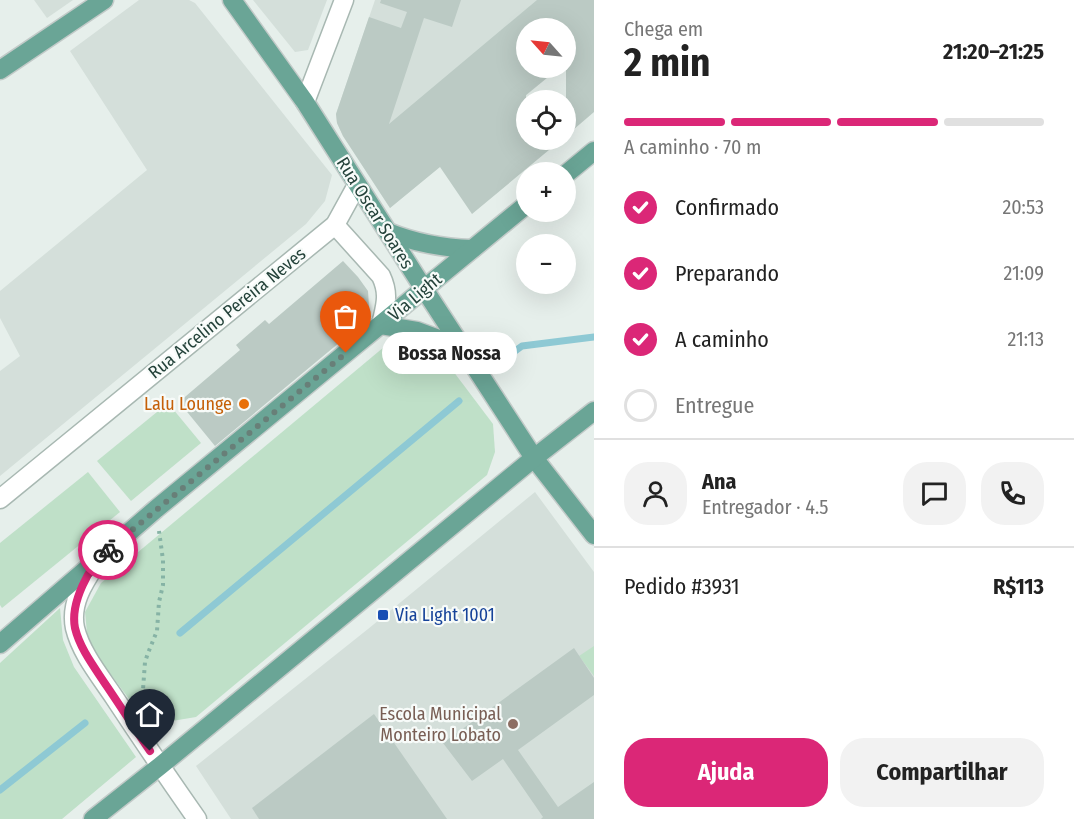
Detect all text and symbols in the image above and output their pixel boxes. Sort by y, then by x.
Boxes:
text: Chega em [624,17,703,41]
north arrow [516,18,576,78]
map controls [516,18,576,294]
text: 21:20–21:25 [943,38,1044,65]
text: 2 min [624,40,710,86]
button: locate [516,90,576,150]
text: A caminho · 70 m [624,135,761,159]
street label: Rua Oscar Soares [332,153,418,273]
button: + [516,162,576,222]
icon: check [624,191,657,224]
text: Confirmado [675,194,779,221]
text: 20:53 [1002,195,1044,219]
button: − [516,234,576,294]
street label: Rua Arcelino Pereira Neves [144,243,310,383]
icon: check [624,257,657,290]
text: Preparando [675,260,779,287]
text: 21:09 [1004,261,1044,285]
street label: Via Light [384,268,446,326]
pin [320,291,371,353]
icon: bag [329,300,362,333]
icon: check [624,323,657,356]
text: A caminho [675,326,769,353]
text: 21:13 [1008,327,1044,351]
callout: Bossa Nossa [382,332,517,374]
text: Bossa Nossa [398,341,501,365]
text: Entregue [675,392,754,419]
place label: Lalu Lounge [144,393,232,415]
marker: Lalu Lounge [237,397,251,411]
button: person [624,462,687,525]
button: chat [903,462,966,525]
button: phone [981,462,1044,525]
text: Ana [702,468,736,495]
text: Entregador · 4.5 [702,495,829,519]
courier [78,520,138,580]
icon: bike [92,534,125,567]
text: Pedido #3931 [624,573,740,600]
text: R$113 [993,573,1044,600]
place label: Via Light 1001 [395,604,495,626]
marker: Via Light 1001 [376,608,390,622]
pin [124,689,175,751]
icon: home [133,698,166,731]
place label: Escola Municipal Monteiro Lobato [379,703,501,746]
marker: Escola Municipal Monteiro Lobato [506,717,520,731]
button: Ajuda [624,738,828,807]
button: Compartilhar [840,738,1044,807]

